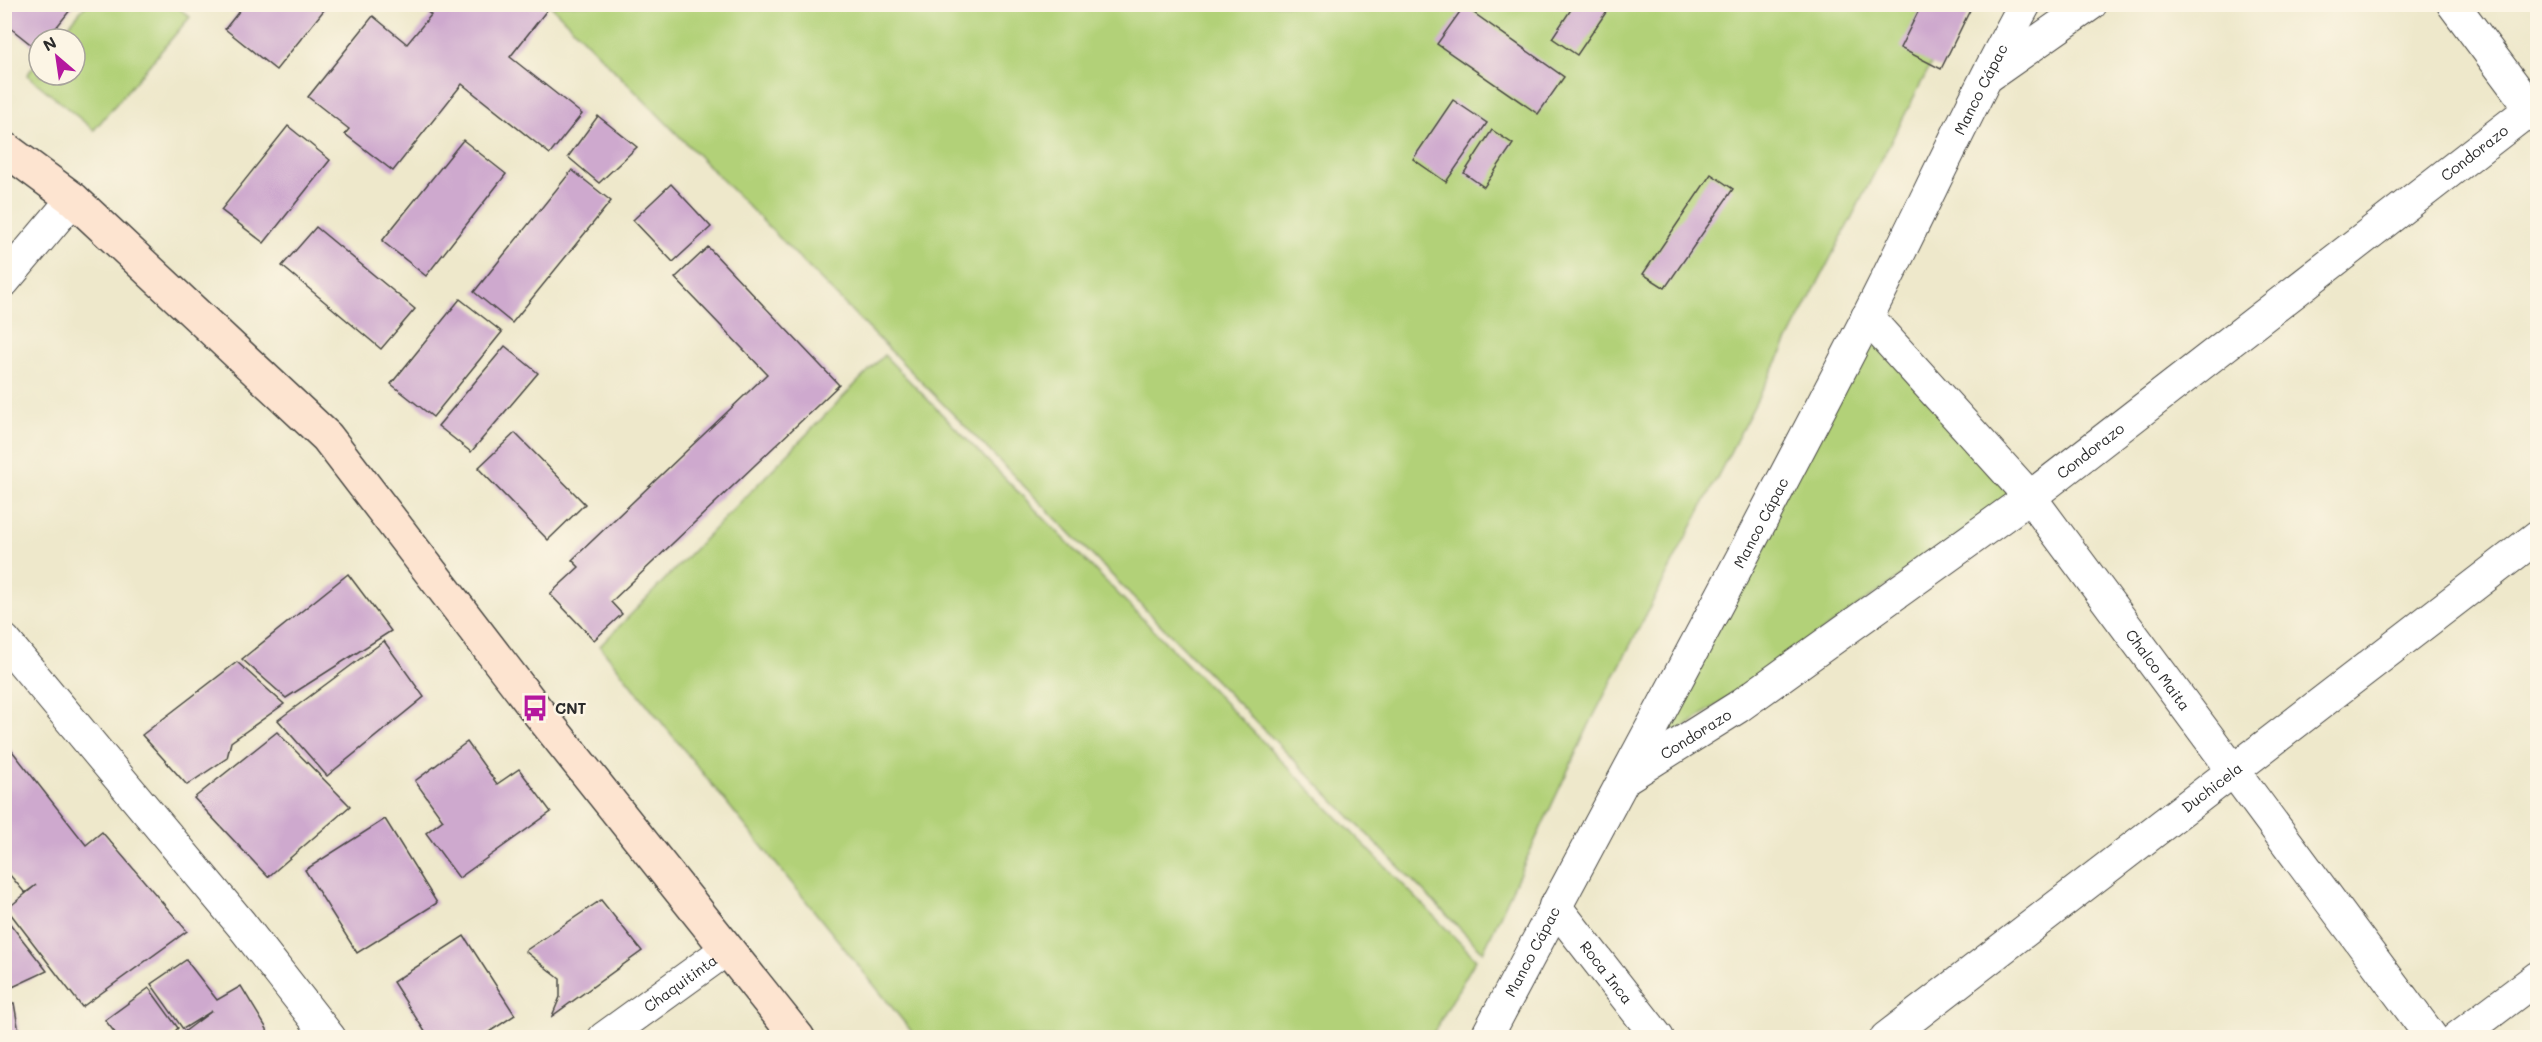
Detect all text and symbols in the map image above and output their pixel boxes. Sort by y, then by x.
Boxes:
north arrow [27,27,87,87]
text: N [39,31,60,56]
street label: Manco Cápac [1949,40,2012,138]
street label: Condorazo [2436,120,2512,185]
street label: Condorazo [2052,418,2128,483]
street label: Manco Cápac [1728,474,1793,571]
street label: Chalco Maita [2121,625,2195,714]
bus stop icon: CNT [520,693,550,723]
place label: CNT [555,698,587,718]
street label: Condorazo [1656,704,1735,764]
street label: Duchicela [2177,757,2246,817]
street label: Manco Cápac [1500,903,1564,1000]
street label: Roca Inca [1576,937,1638,1008]
street label: Chaquitinta [639,949,721,1016]

